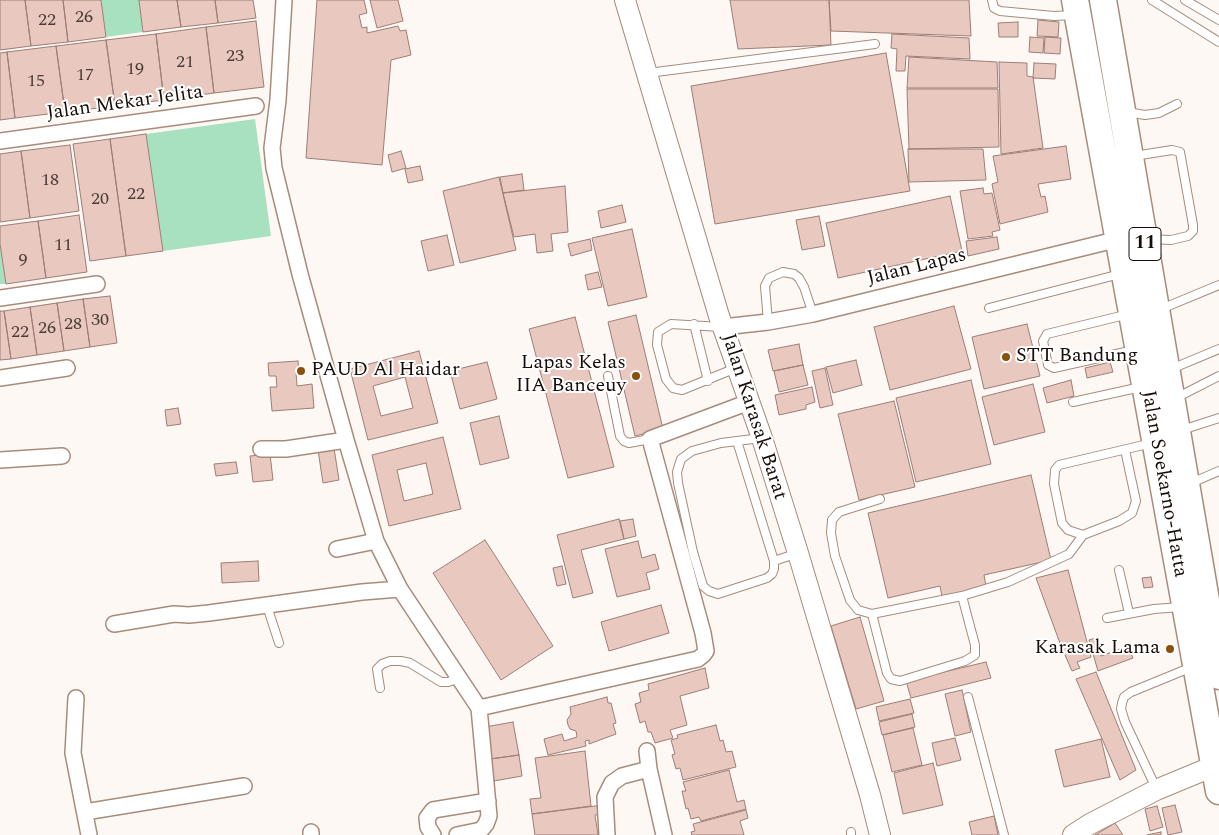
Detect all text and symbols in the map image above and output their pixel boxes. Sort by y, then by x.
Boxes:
house number: 26 [75,7,93,29]
house number: 22 [38,10,56,32]
house number: 23 [226,46,244,68]
house number: 21 [176,52,194,74]
house number: 19 [126,59,144,81]
house number: 17 [76,65,94,87]
house number: 15 [27,71,45,93]
street label: Jalan Mekar Jelita [45,81,205,127]
house number: 18 [41,170,59,192]
house number: 22 [127,184,145,206]
house number: 20 [91,189,109,211]
road number: 11 [1129,228,1161,260]
house number: 11 [54,235,72,257]
street label: Jalan Lapas [865,244,969,292]
house number: 9 [19,250,27,272]
house number: 30 [91,310,109,332]
house number: 28 [64,314,82,336]
house number: 26 [38,318,56,340]
house number: 22 [11,322,29,344]
street label: Jalan Karasak Barat [715,331,791,503]
place label: STT Bandung [1016,345,1138,369]
marker: STT Bandung [1000,351,1012,363]
place label: Lapas Kelas IIA Banceuy [516,352,626,399]
place label: PAUD Al Haidar [311,359,460,383]
marker: PAUD Al Haidar [295,365,307,377]
marker: Lapas Kelas IIA Banceuy [630,370,642,382]
street label: Jalan Soekarno-Hatta [1135,389,1191,579]
place label: Karasak Lama [1035,637,1160,661]
marker: Karasak Lama [1164,643,1176,655]

